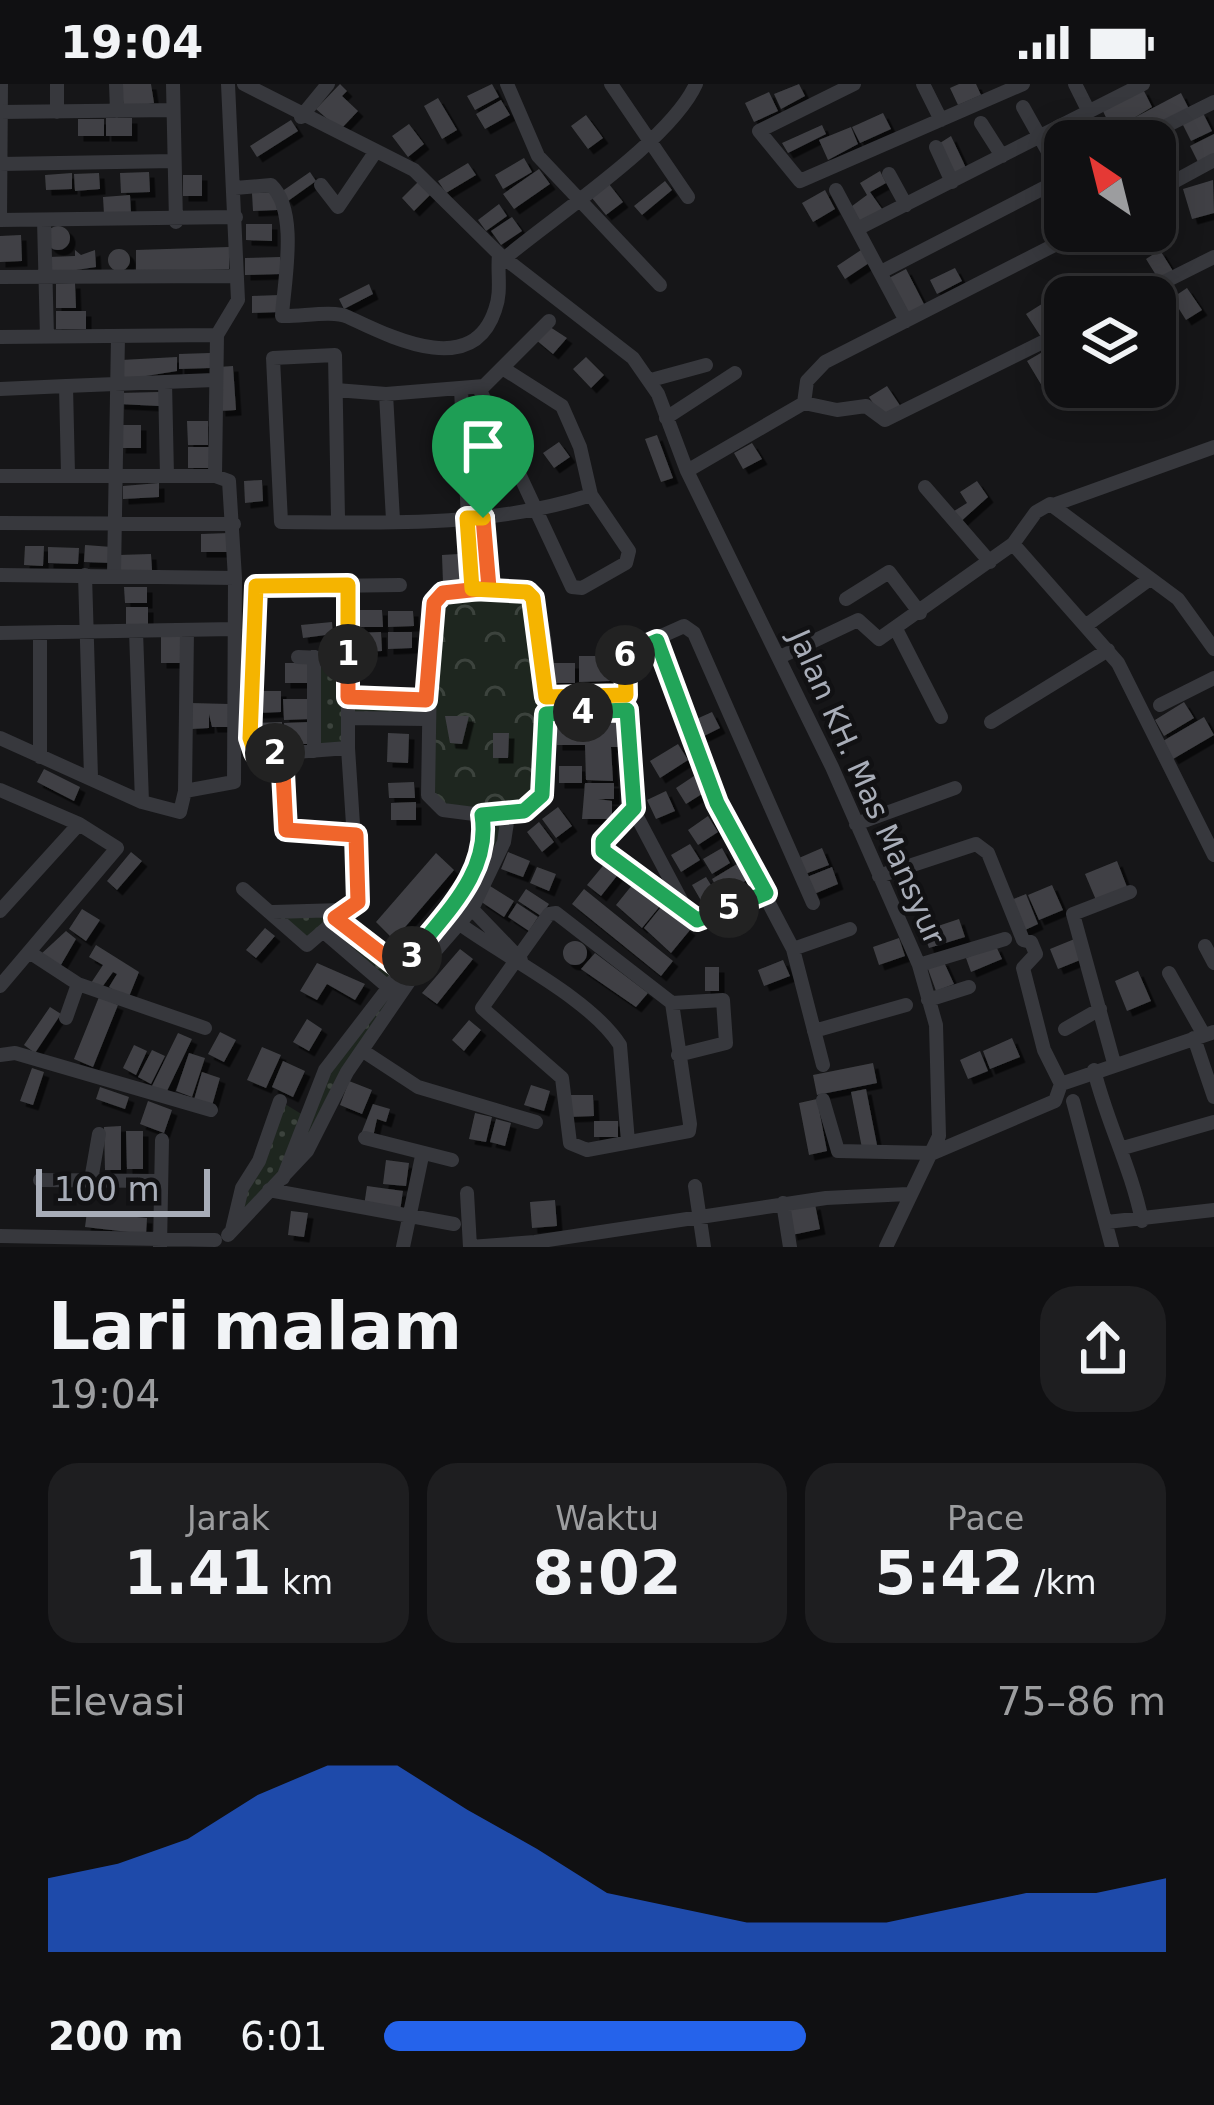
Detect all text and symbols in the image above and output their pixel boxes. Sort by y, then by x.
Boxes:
text: 19:04 [60,16,203,69]
north arrow [1044,120,1176,252]
map controls [1044,120,1176,408]
button: layers [1044,276,1176,408]
pin [432,395,534,518]
icon: arrive [450,413,516,479]
street label: Jalan KH. Mas Mansyur [781,622,953,950]
pin: 1 [318,624,378,684]
pin: 6 [595,625,655,685]
text: 1 [337,634,359,673]
text: 6 [614,635,636,674]
pin: 4 [553,682,613,742]
text: 4 [572,692,594,731]
pin: 2 [245,723,305,783]
text: 2 [264,733,286,772]
pin: 5 [699,878,759,938]
text: 5 [718,888,740,927]
pin: 3 [382,926,442,986]
text: 3 [401,936,423,975]
scale bar [36,1163,210,1216]
text: 100 m [54,1170,160,1209]
button: share [1040,1286,1166,1412]
text: Lari malam [48,1288,462,1365]
text: 19:04 [48,1372,160,1417]
text: Jarak [187,1499,270,1538]
text: Waktu [555,1499,659,1538]
text: Pace [947,1499,1024,1538]
text: 1.41 [123,1538,271,1608]
text: 8:02 [532,1538,682,1608]
text: 5:42 [875,1538,1024,1608]
text: km [271,1563,333,1602]
text: /km [1024,1563,1097,1602]
text: Elevasi [48,1679,186,1724]
text: 75–86 m [997,1679,1166,1724]
text: 200 m [48,2014,184,2059]
text: 6:01 [240,2014,328,2059]

